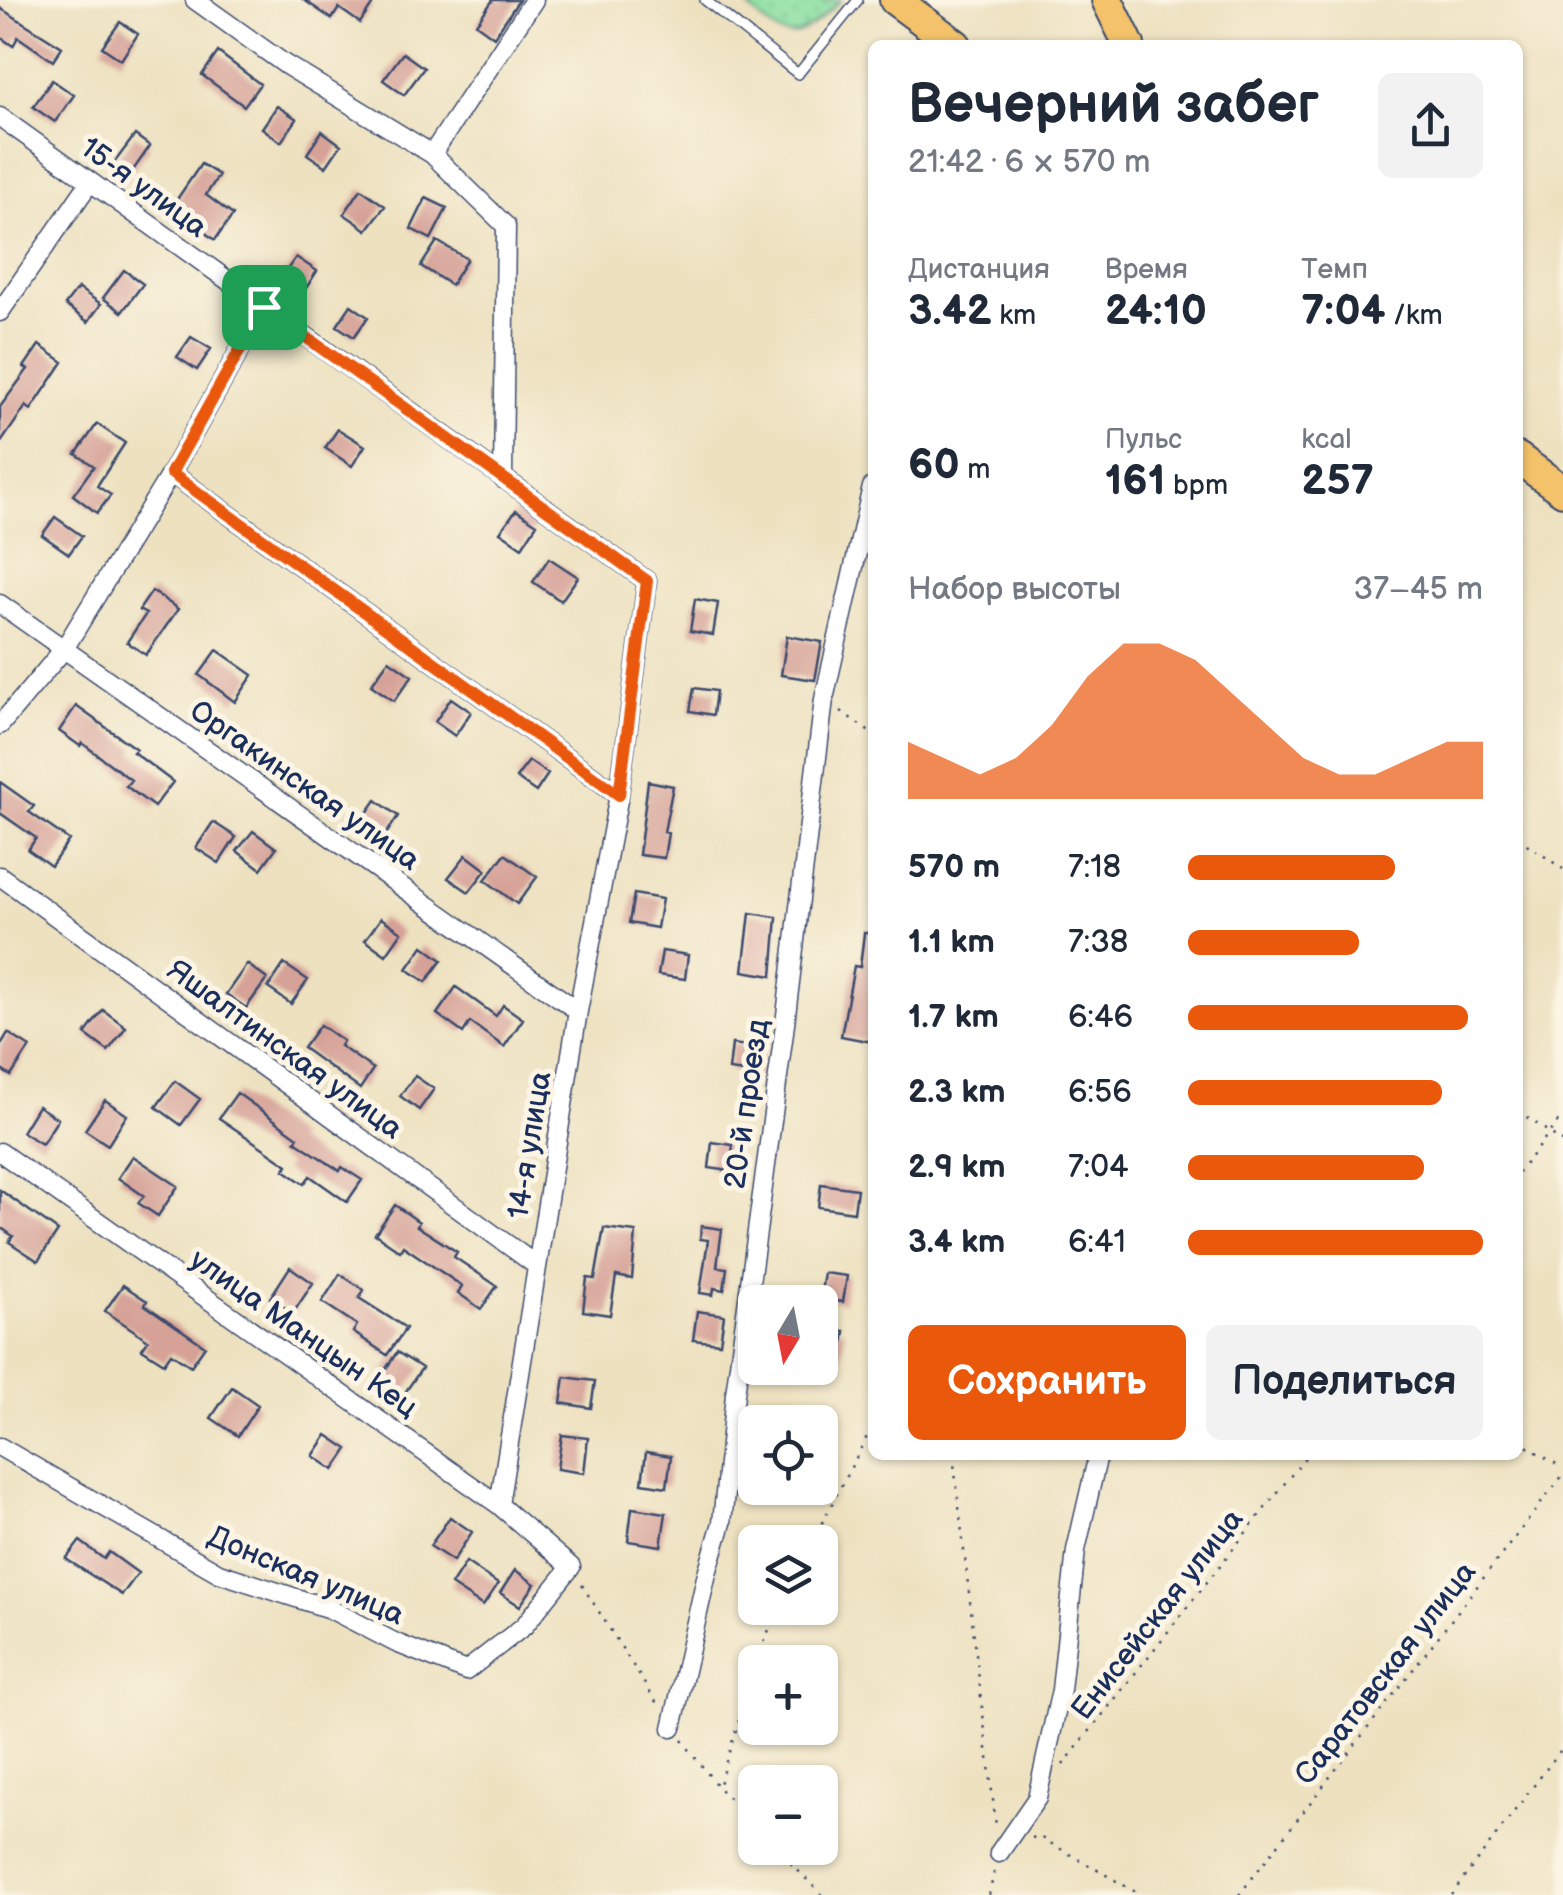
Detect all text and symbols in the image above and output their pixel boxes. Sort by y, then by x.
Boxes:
text: Вечерний забег [908,72,1319,139]
button: share [1378,73,1483,178]
street label: 15-я улица [73,130,214,246]
text: 21:42 · 6 × 570 m [908,143,1151,182]
text: Дистанция [908,253,1050,286]
text: Время [1105,253,1188,286]
text: Темп [1301,253,1368,286]
pin [222,265,307,350]
icon: arrive [237,280,292,335]
text: 3.42 [908,286,992,337]
text: 24:10 [1105,286,1207,337]
text: 7:04 [1301,286,1386,337]
text: km [992,299,1036,332]
text: /km [1386,299,1443,332]
text: Пульс [1105,423,1182,456]
text: kcal [1301,423,1352,456]
text: 60 [908,440,960,491]
text: m [960,453,990,486]
text: 161 [1105,456,1165,507]
text: 257 [1301,456,1374,507]
text: bpm [1165,469,1228,502]
text: Набор высоты [908,570,1121,609]
text: 37–45 m [1354,570,1483,609]
street label: Оргакинская улица [182,693,427,879]
text: 570 m [908,848,1000,887]
text: 7:18 [1068,848,1121,887]
text: 1.1 km [908,923,995,962]
text: 7:38 [1068,923,1129,962]
street label: Яшалтинская улица [160,952,409,1147]
text: 1.7 km [908,998,999,1037]
text: 6:46 [1068,998,1133,1037]
street label: 20-й проезд [717,1017,777,1191]
street label: 14-я улица [501,1069,559,1221]
text: 2.3 km [908,1073,1006,1112]
text: 6:56 [1068,1073,1132,1112]
text: 2.9 km [908,1148,1006,1187]
text: 7:04 [1068,1148,1129,1187]
text: 3.4 km [908,1223,1005,1262]
text: 6:41 [1068,1223,1126,1262]
street label: улица Манцын Кец [183,1242,424,1426]
north arrow [738,1285,838,1385]
map controls [738,1285,838,1865]
button: Сохранить [908,1325,1186,1440]
button: Поделиться [1206,1325,1483,1440]
button: locate [738,1405,838,1505]
street label: Енисейская улица [1064,1502,1251,1727]
street label: Донская улица [202,1518,409,1634]
button: layers [738,1525,838,1625]
street label: Саратовская улица [1288,1555,1484,1792]
button: + [738,1645,838,1745]
button: − [738,1765,838,1865]

